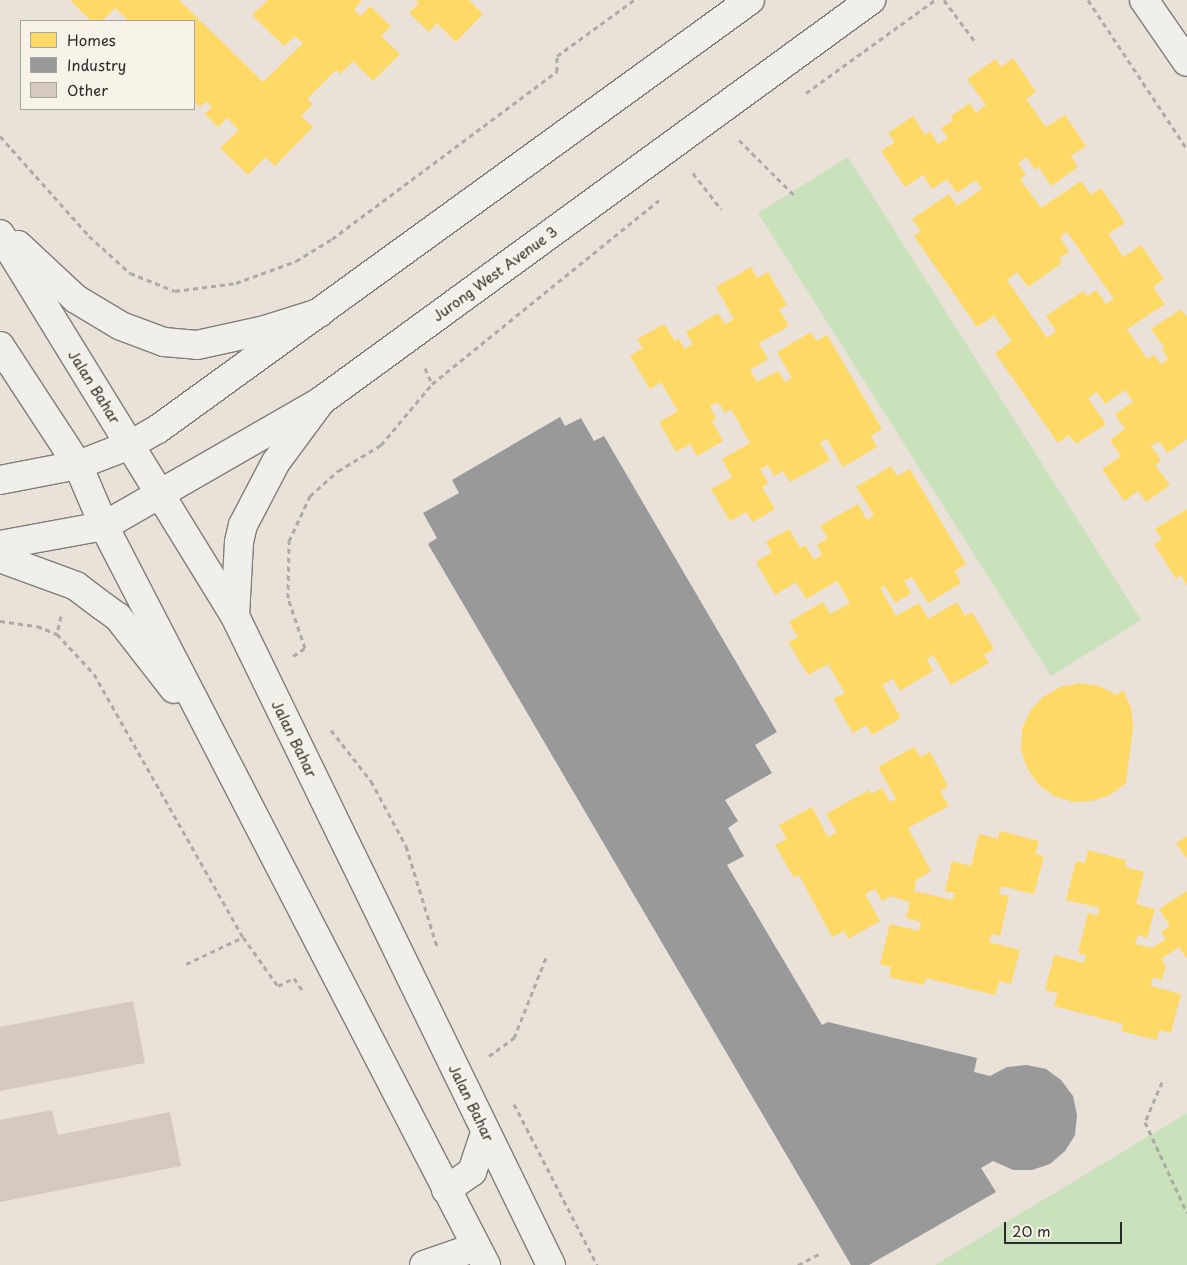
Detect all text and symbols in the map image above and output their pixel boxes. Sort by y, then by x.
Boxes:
legend [20,20,195,110]
text: Homes [67,28,116,51]
text: Industry [67,53,126,76]
text: Other [67,78,108,101]
street label: Jurong West Avenue 3 [430,223,560,325]
street label: Jalan Bahar [65,347,123,427]
street label: Jalan Bahar [268,698,320,780]
street label: Jalan Bahar [445,1062,497,1144]
scale bar [1007,1212,1124,1244]
text: 20 m [1012,1219,1051,1242]

